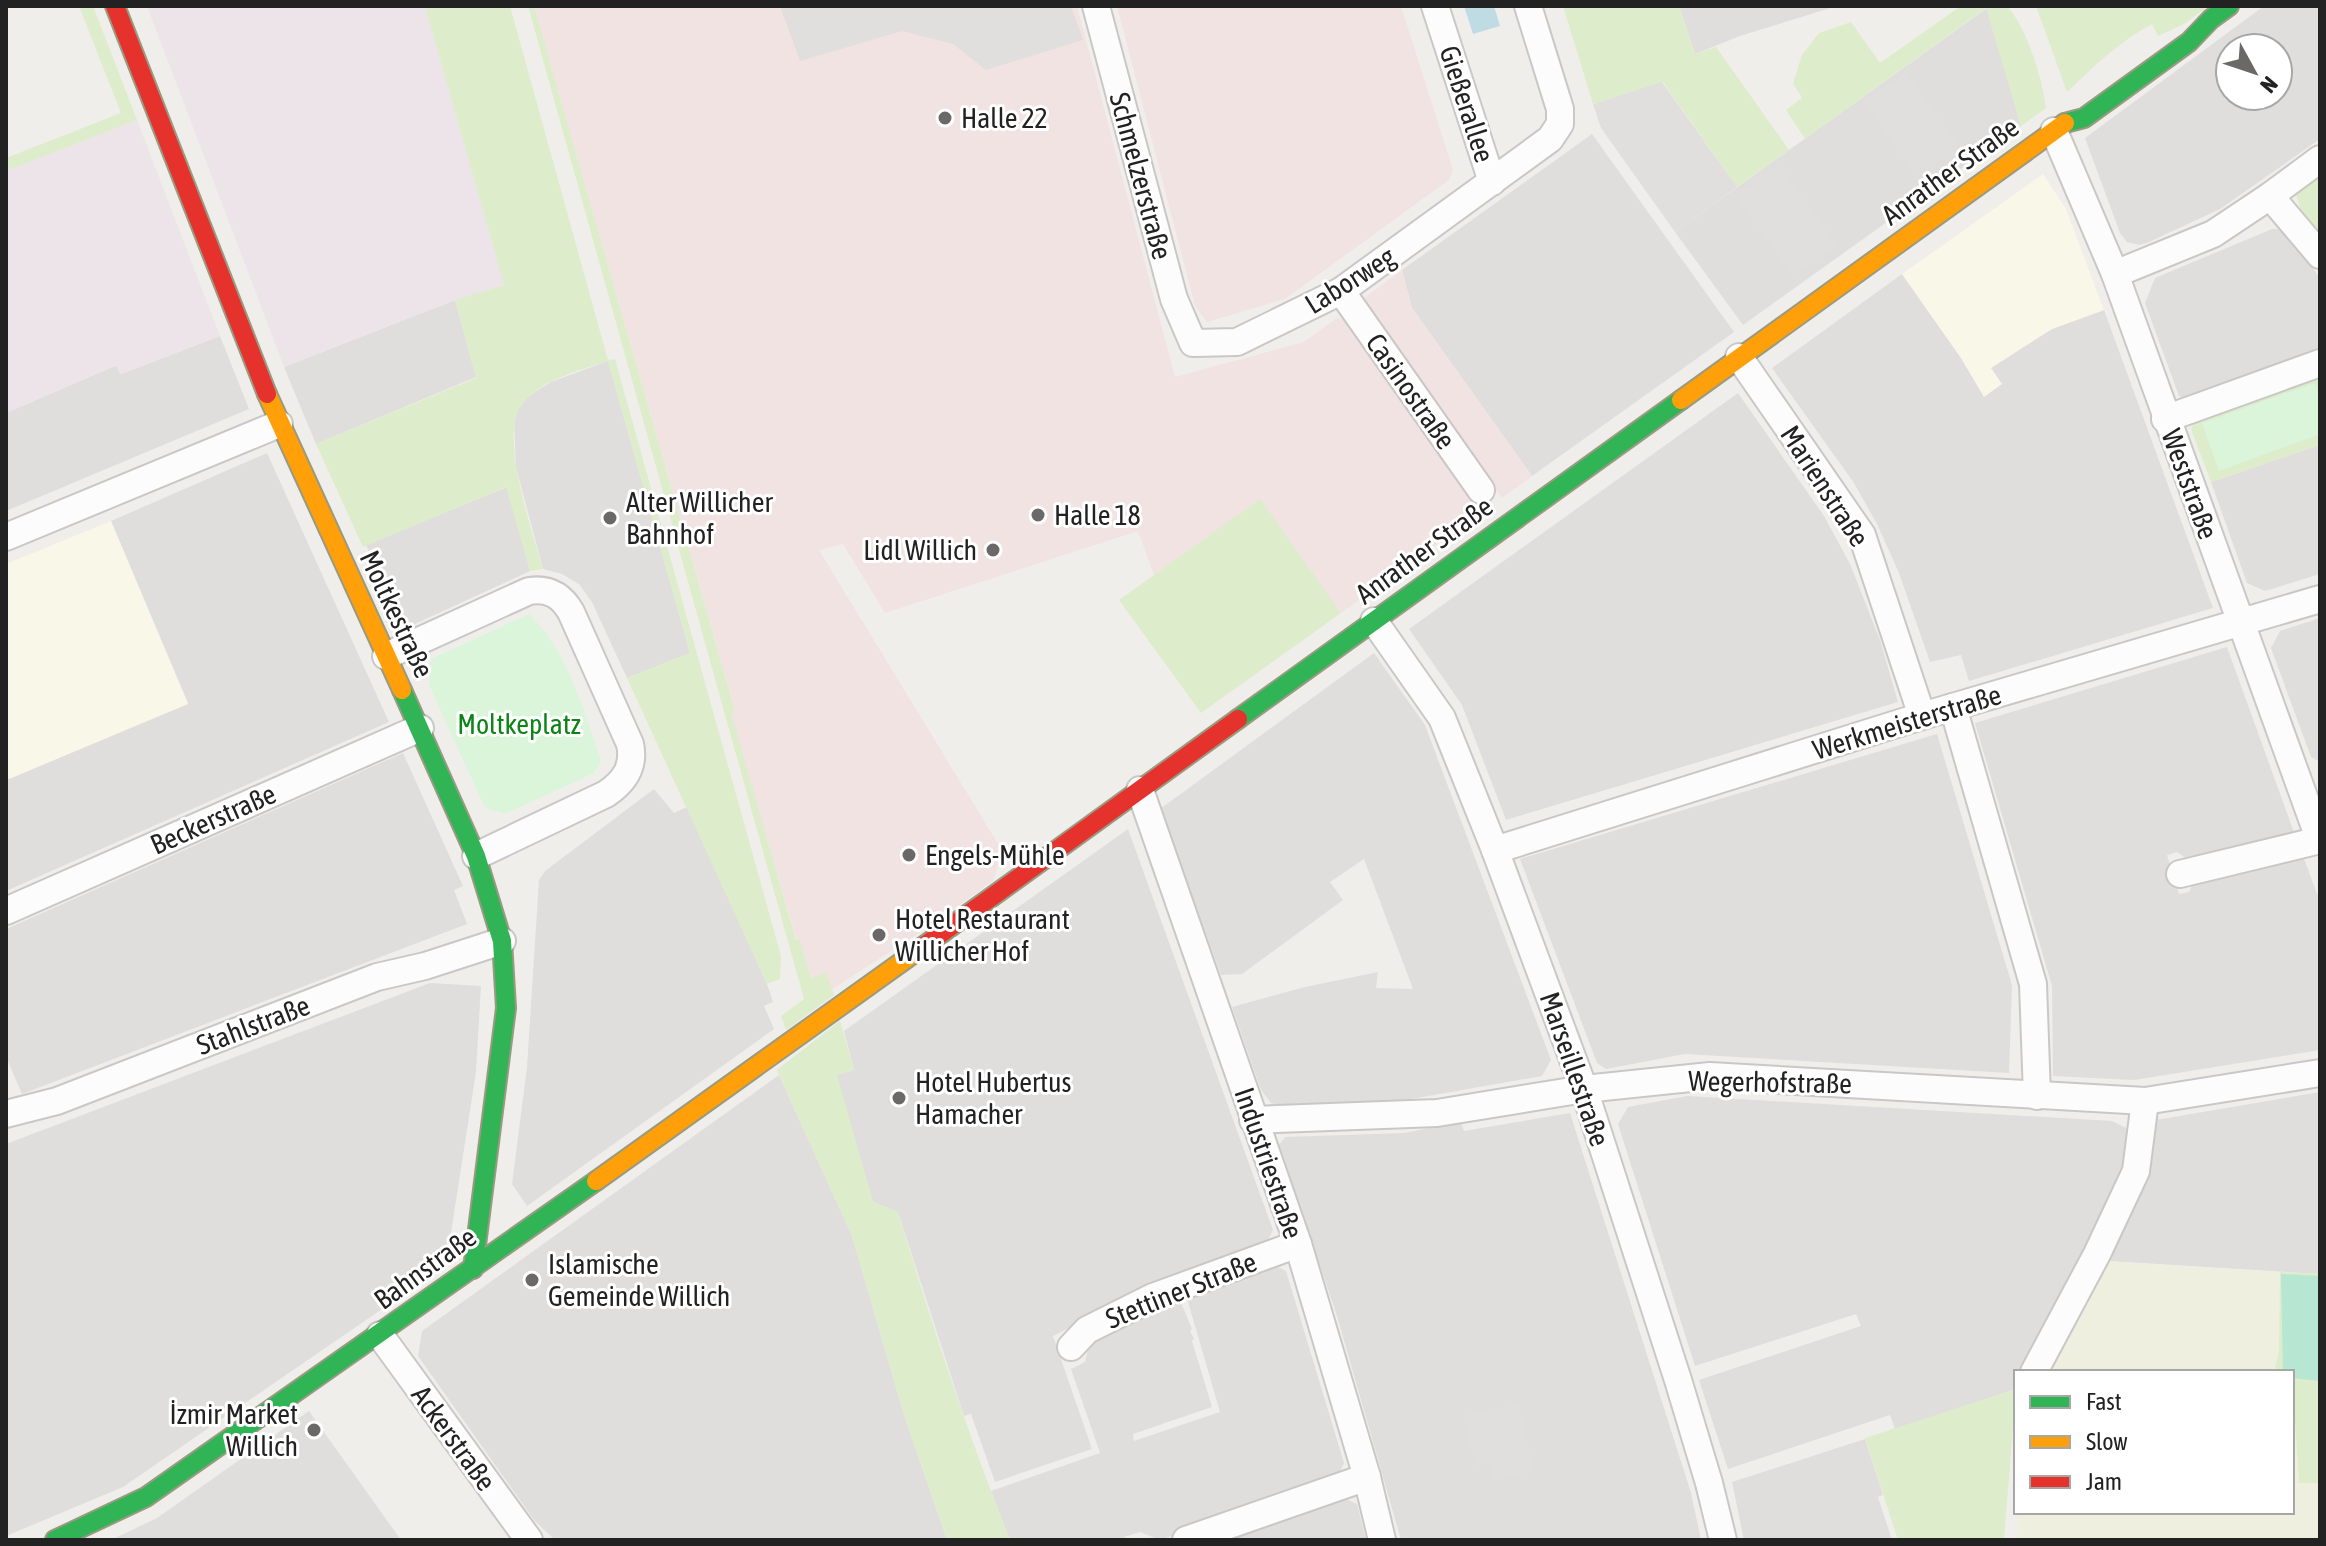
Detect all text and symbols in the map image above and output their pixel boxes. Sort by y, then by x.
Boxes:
north arrow [2214,32,2294,112]
street label: Gießerallee [1433,42,1501,166]
text: N [2255,72,2283,98]
street label: Schmelzerstraße [1103,89,1179,263]
place label: Halle 22 [961,102,1048,134]
marker: Halle 22 [936,109,954,127]
street label: Anrather Straße [1876,111,2024,231]
street label: Laborweg [1299,240,1401,320]
street label: Casinostraße [1360,327,1462,455]
street label: Marienstraße [1774,420,1876,552]
street label: Weststraße [2155,425,2225,543]
place label: Alter Willicher Bahnhof [626,486,773,550]
street label: Anrather Straße [1350,490,1498,610]
place label: Halle 18 [1054,499,1141,531]
marker: Halle 18 [1029,506,1047,524]
marker: Alter Willicher Bahnhof [601,509,619,527]
place label: Lidl Willich [863,534,977,566]
marker: Lidl Willich [984,541,1002,559]
street label: Moltkestraße [354,545,440,683]
street label: Werkmeisterstraße [1809,678,2005,766]
park label: Moltkeplatz [457,708,581,740]
street label: Beckerstraße [146,777,280,861]
place label: Engels-Mühle [925,839,1065,871]
marker: Engels-Mühle [900,846,918,864]
place label: Hotel Restaurant Willicher Hof [895,903,1070,967]
marker: Hotel Restaurant Willicher Hof [870,926,888,944]
street label: Marseillestraße [1534,988,1616,1150]
street label: Stahlstraße [192,989,314,1061]
street label: Wegerhofstraße [1688,1065,1852,1099]
place label: Hotel Hubertus Hamacher [915,1066,1071,1130]
street label: Industriestraße [1228,1083,1310,1243]
marker: Hotel Hubertus Hamacher [890,1089,908,1107]
street label: Bahnstraße [368,1220,482,1316]
street label: Stettiner Straße [1101,1245,1261,1335]
place label: Islamische Gemeinde Willich [548,1248,730,1312]
marker: Islamische Gemeinde Willich [523,1271,541,1289]
legend [2014,1370,2294,1514]
street label: Ackerstraße [405,1380,503,1496]
text: Fast [2086,1388,2122,1415]
place label: İzmir Market Willich [170,1398,298,1462]
marker: İzmir Market Willich [305,1421,323,1439]
text: Slow [2086,1428,2128,1455]
text: Jam [2086,1468,2122,1495]

